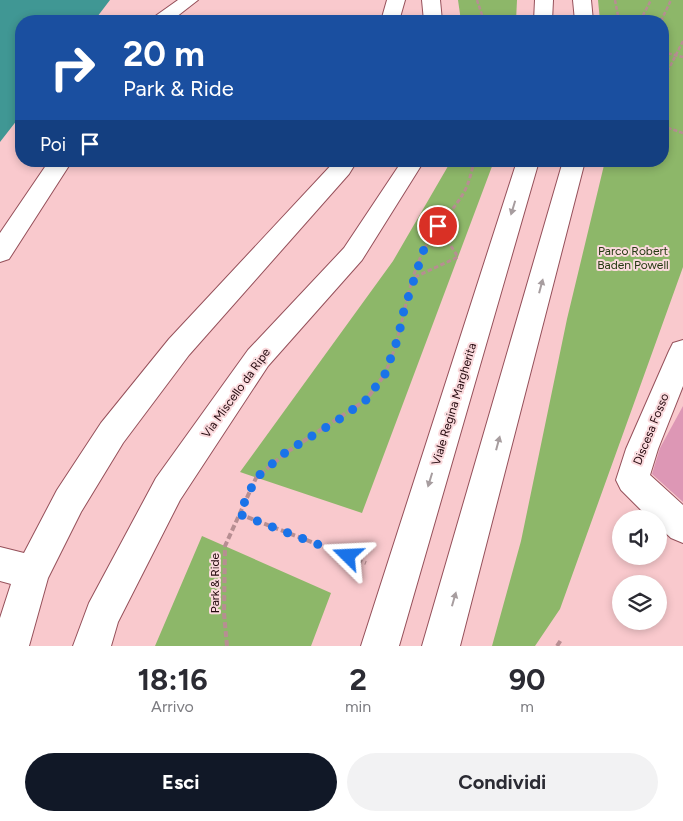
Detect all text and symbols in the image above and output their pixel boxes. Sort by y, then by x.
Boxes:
text: 20 m [123,33,205,75]
icon: right [40,35,105,100]
text: Park & Ride [123,75,234,102]
icon: arrive [76,130,104,158]
text: Poi [40,133,66,156]
one-way arrow [509,201,517,216]
pin [417,205,459,247]
icon: arrive [424,212,452,240]
park label: Parco Robert Baden Powell [597,244,669,272]
one-way arrow [537,278,545,293]
street label: Viale Regina Margherita [429,341,479,467]
street label: Via Miscello da Ripe [199,345,273,440]
street label: Discesa Fosso [630,391,672,467]
one-way arrow [494,435,502,450]
one-way arrow [426,473,433,488]
map controls [612,510,667,630]
button: sound [612,510,667,565]
position arrow [321,529,373,581]
street label: Park & Ride [208,552,222,613]
button: layers [612,575,667,630]
one-way arrow [451,592,459,607]
text: 18:16 [137,661,208,698]
text: 2 [349,661,367,698]
text: 90 [509,661,546,698]
text: Arrivo [151,697,194,716]
text: min [345,697,371,716]
text: m [520,697,534,716]
button: Esci [25,753,337,811]
button: Condividi [347,753,658,811]

